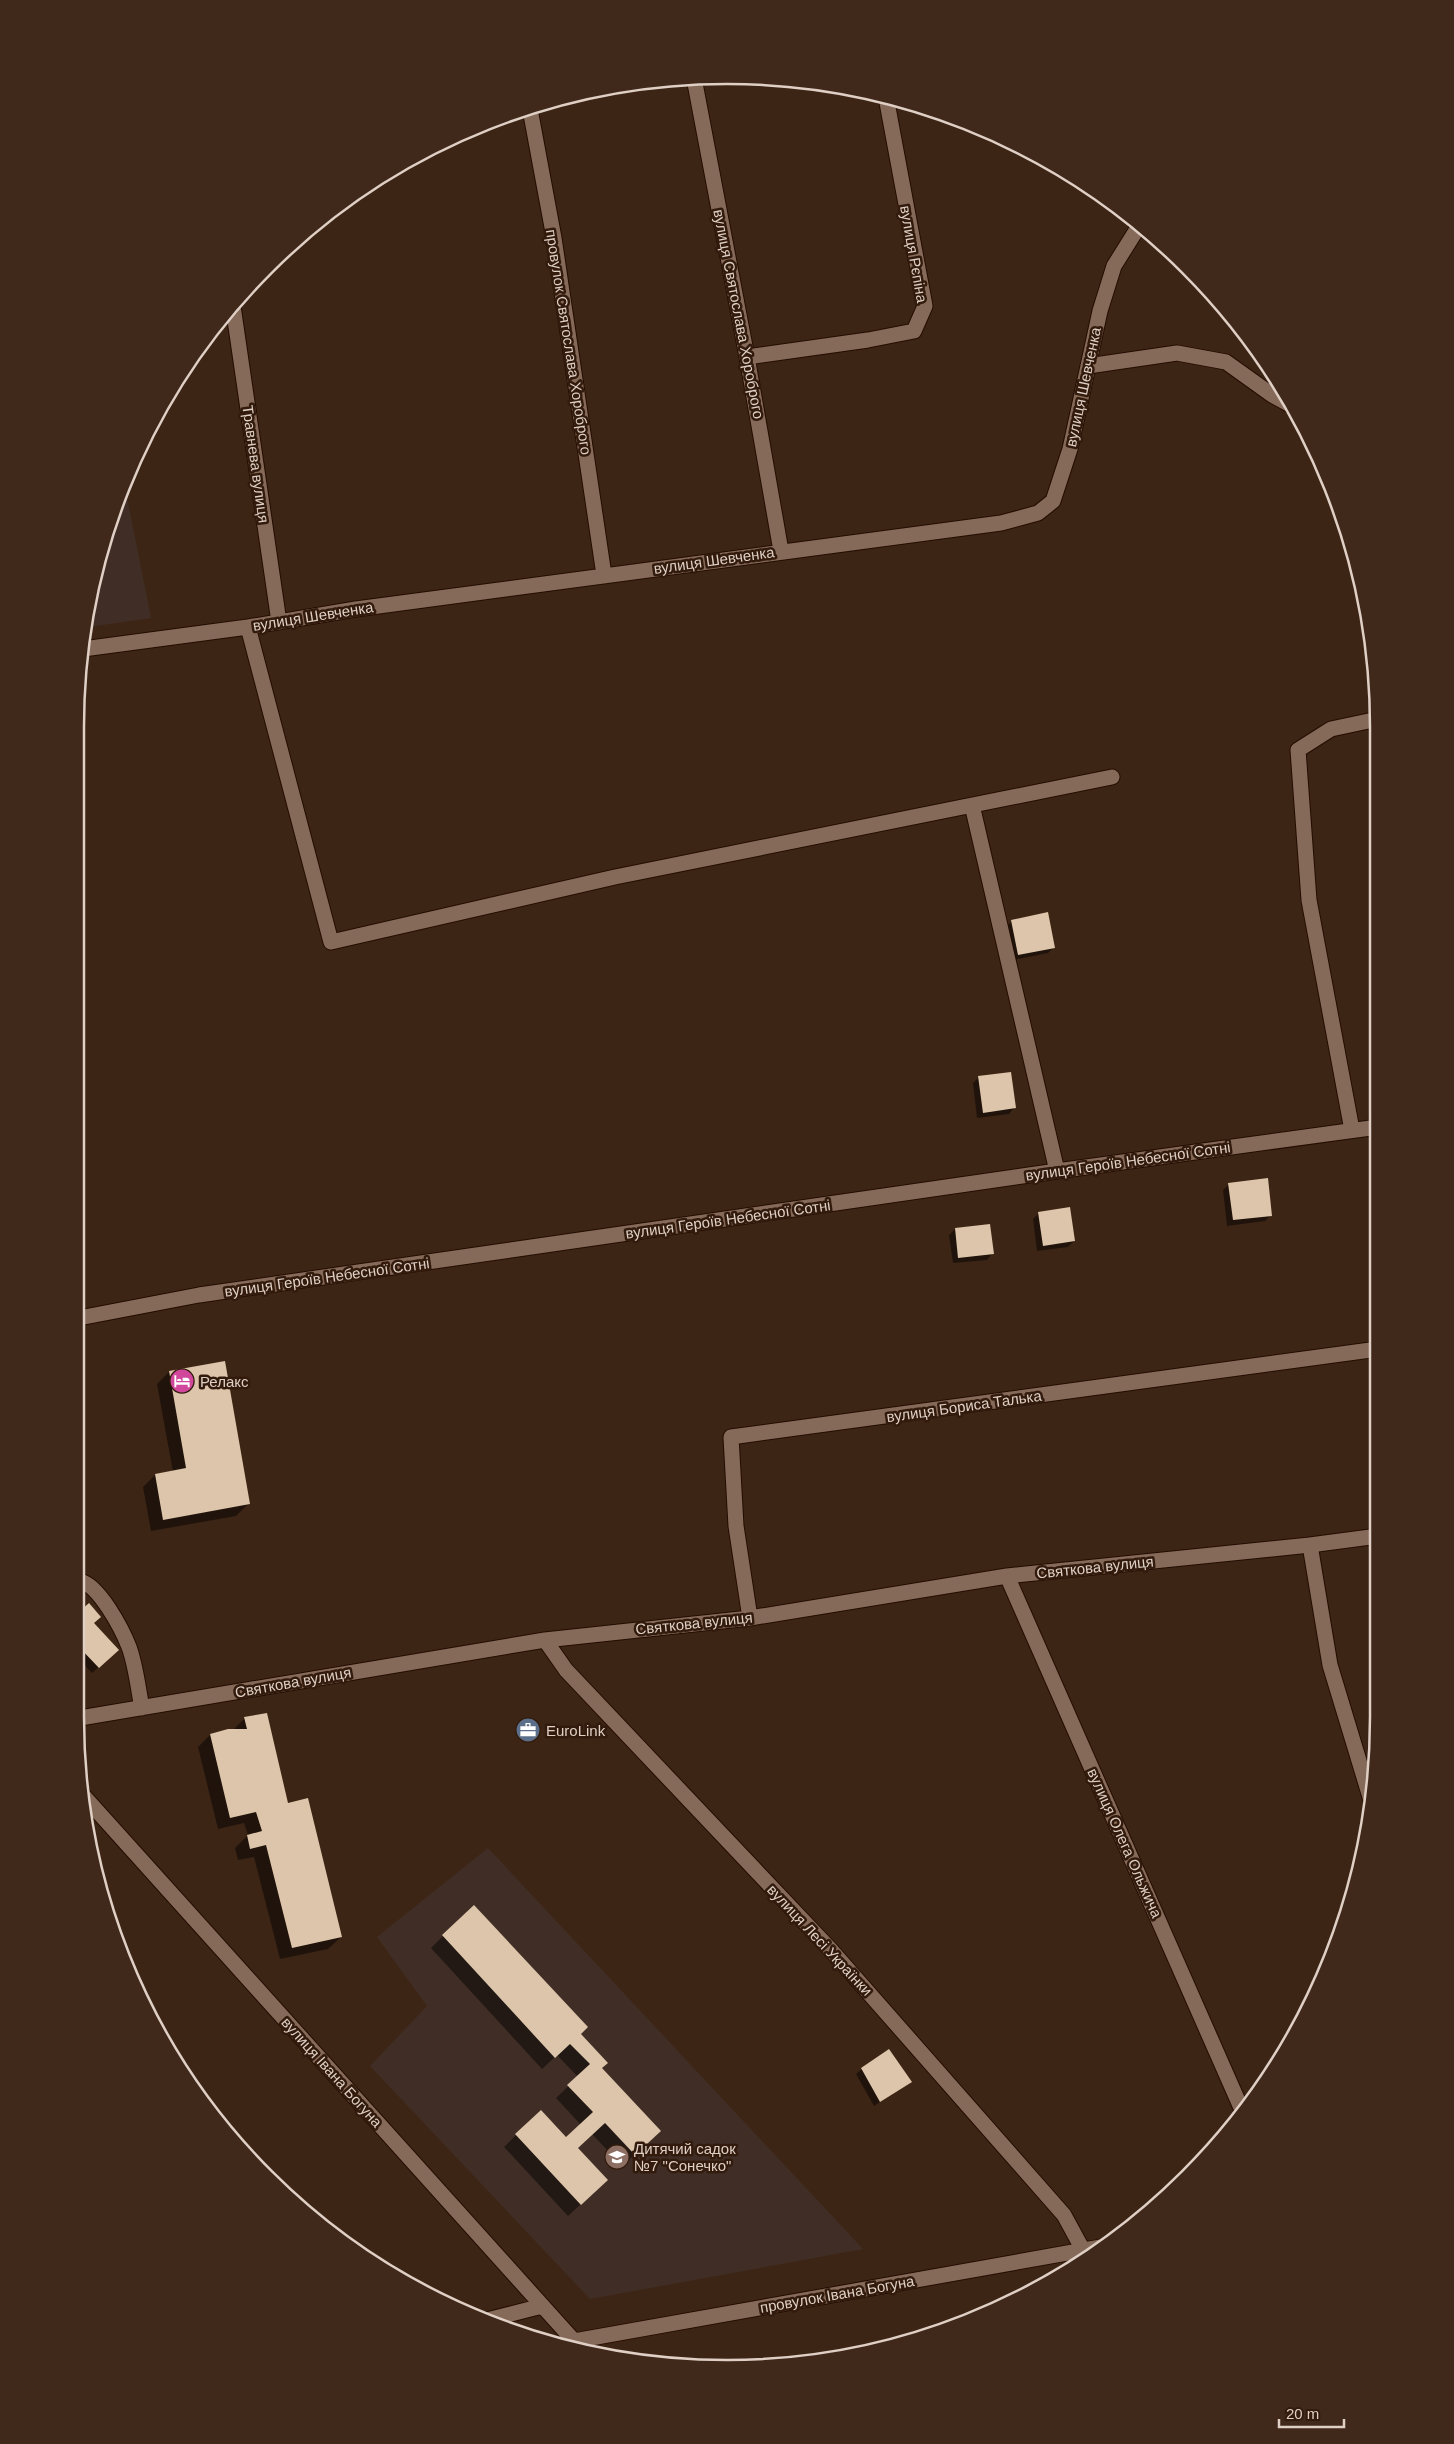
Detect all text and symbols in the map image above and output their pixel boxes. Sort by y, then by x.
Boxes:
street label: вулиця Рєпіна [897,204,931,305]
street label: вулиця Святослава Хороброго [710,208,768,420]
street label: провулок Святослава Хороброго [543,228,595,456]
street label: вулиця Шевченка [1062,325,1104,448]
street label: Травнева вулиця [239,404,273,524]
street label: вулиця Шевченка [652,543,776,577]
street label: вулиця Шевченка [251,598,375,634]
street label: вулиця Героїв Небесної Сотні [1024,1138,1232,1184]
street label: вулиця Героїв Небесної Сотні [624,1196,832,1242]
street label: вулиця Героїв Небесної Сотні [223,1254,431,1300]
hotel icon: Релакс [169,1368,195,1394]
place label: Релакс [200,1373,249,1390]
street label: вулиця Бориса Талька [885,1387,1043,1425]
street label: Святкова вулиця [1036,1552,1154,1582]
street label: Святкова вулиця [635,1608,753,1638]
street label: Святкова вулиця [234,1663,352,1701]
office icon: EuroLink [515,1717,541,1743]
place label: EuroLink [546,1722,606,1739]
street label: вулиця Олега Ольжича [1084,1766,1166,1921]
street label: вулиця Лесі Українки [764,1881,876,1999]
street label: вулиця Івана Богуна [278,2014,386,2131]
place label: Дитячий садок №7 "Сонечко" [634,2140,736,2174]
school or university icon: Дитячий садок №7 "Сонечко" [604,2144,630,2170]
street label: провулок Івана Богуна [758,2272,916,2316]
scale bar [1279,2396,1344,2428]
text: 20 m [1286,2405,1319,2422]

